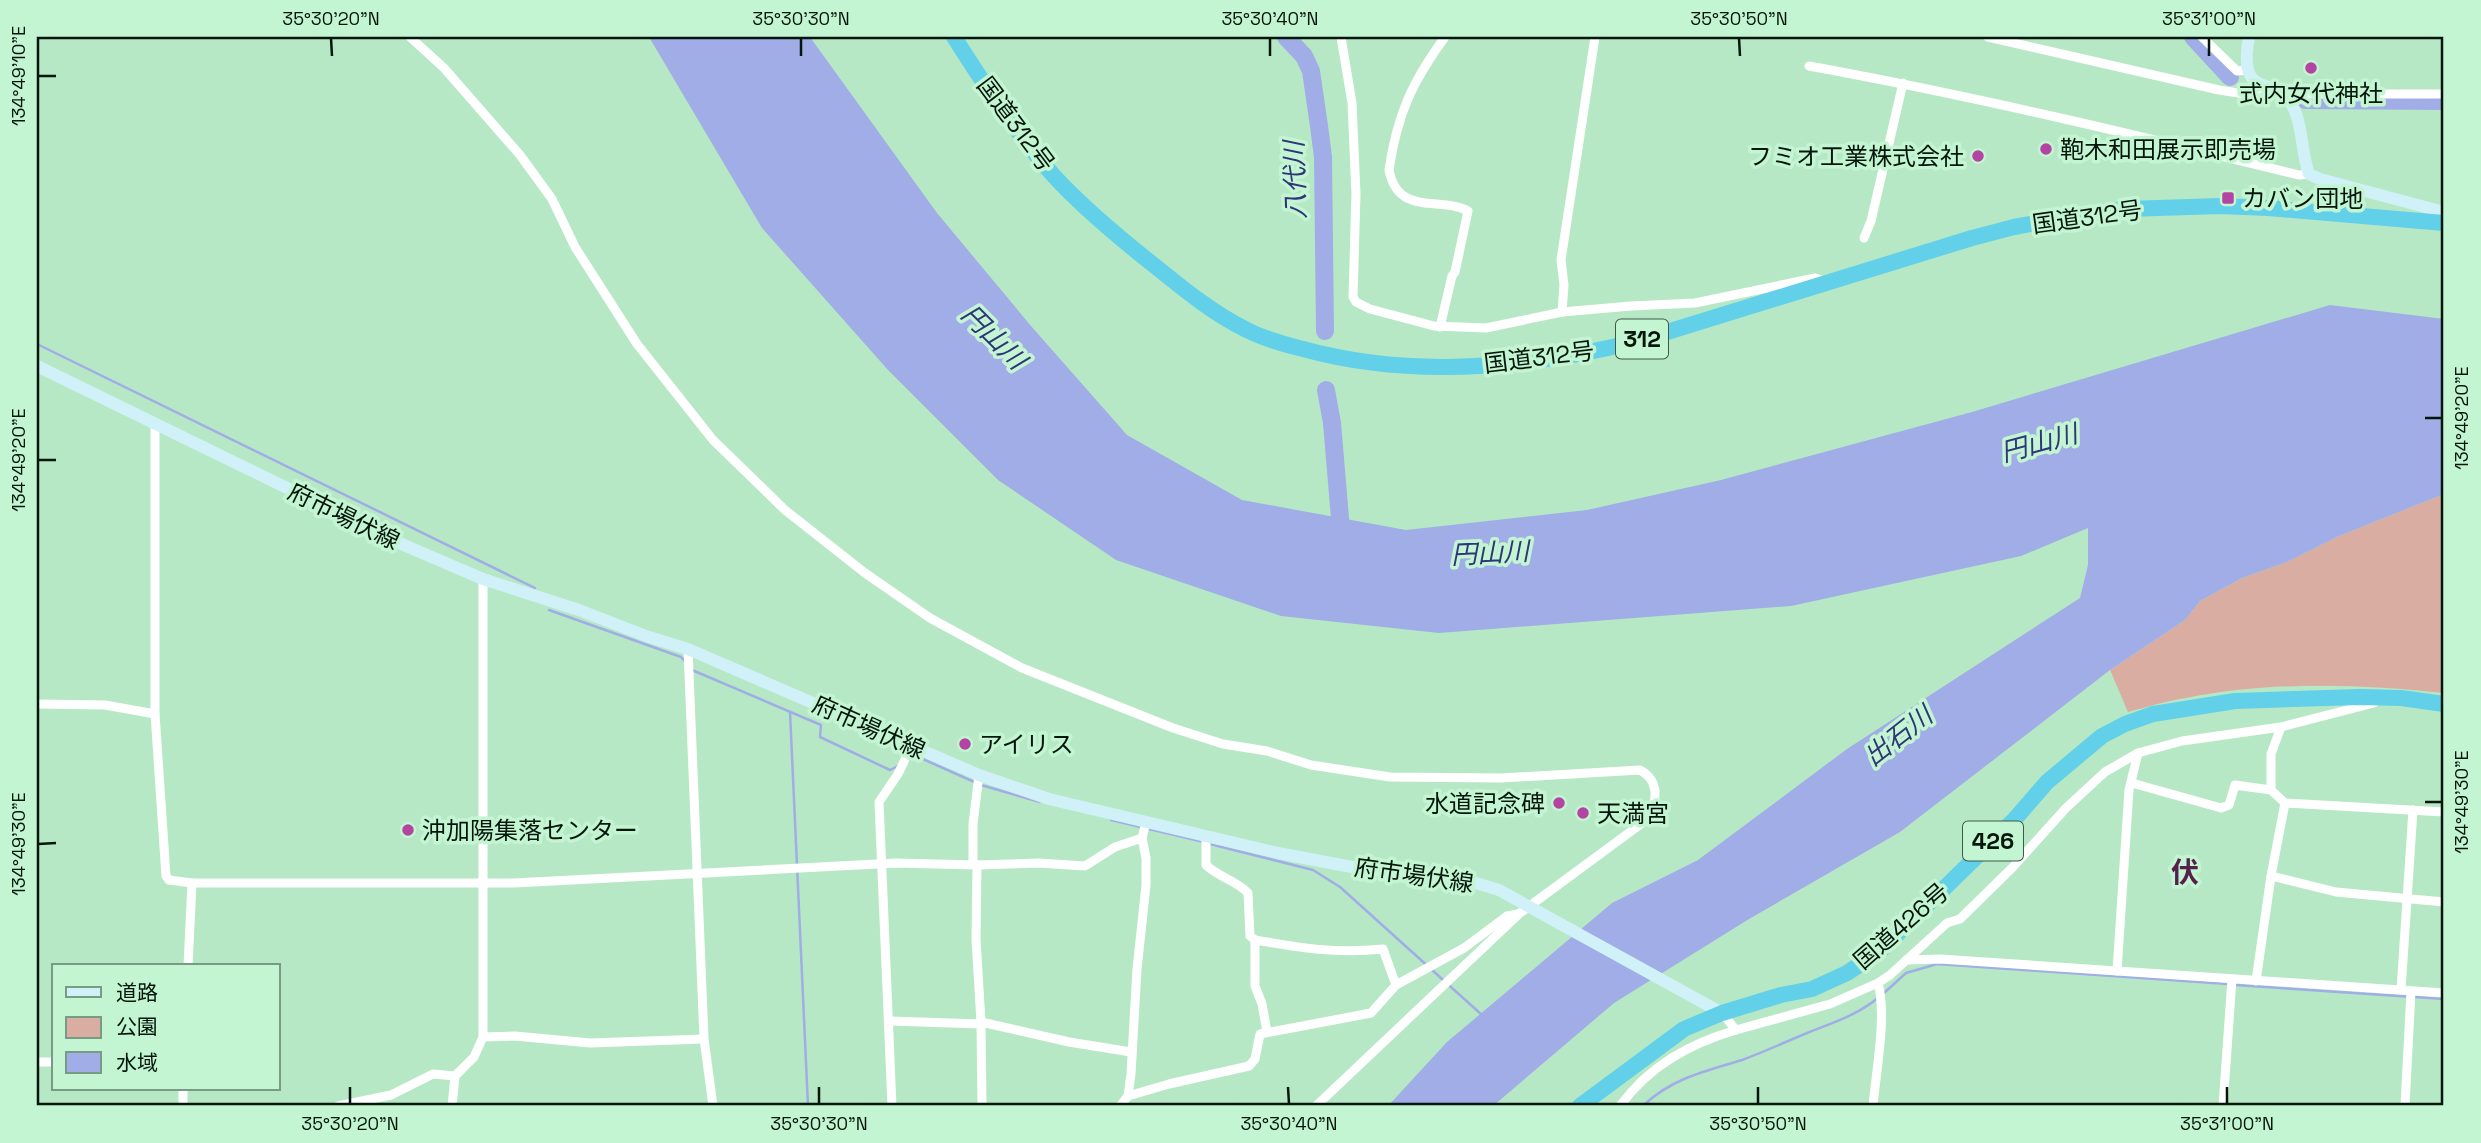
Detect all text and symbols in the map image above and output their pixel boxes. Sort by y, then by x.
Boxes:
text: 35°30'20"N [282,7,380,30]
text: 35°30'30"N [752,7,850,30]
text: 35°30'40"N [1221,7,1319,30]
text: 35°30'50"N [1690,7,1788,30]
text: 35°31'00"N [2162,7,2256,30]
text: 134°49'10"E [7,26,30,126]
marker: 式内女代神社 [2303,60,2319,76]
street label: 国道312号 [970,70,1062,178]
place label: 式内女代神社 [2239,78,2383,109]
place label: 鞄木和田展示即売場 [2060,134,2276,165]
water label: 八代川 [1277,137,1313,220]
place label: フミオ工業株式会社 [1748,141,1964,172]
marker: 鞄木和田展示即売場 [2038,141,2054,157]
marker: フミオ工業株式会社 [1970,148,1986,164]
place label: カバン団地 [2242,183,2363,214]
marker: カバン団地 [2220,190,2236,206]
street label: 国道312号 [2030,194,2144,240]
water label: 円山川 [954,297,1036,379]
road number: 312 [1616,320,1668,358]
street label: 国道312号 [1482,335,1596,379]
text: 134°49'20"E [2450,366,2473,470]
text: 134°49'20"E [7,408,30,512]
water label: 円山川 [1997,416,2084,470]
street label: 府市場伏線 [283,476,405,556]
water label: 円山川 [1450,534,1533,572]
street label: 府市場伏線 [808,688,930,766]
water label: 出石川 [1857,697,1942,773]
place label: アイリス [979,729,1074,760]
marker: アイリス [957,736,973,752]
text: 134°49'30"E [2450,750,2473,854]
place label: 水道記念碑 [1425,788,1545,819]
text: 134°49'30"E [7,792,30,896]
marker: 水道記念碑 [1551,795,1567,811]
place label: 天満宮 [1597,798,1669,829]
marker: 天満宮 [1575,805,1591,821]
place label: 沖加陽集落センター [422,815,638,846]
road number: 426 [1963,821,2023,860]
marker: 沖加陽集落センター [400,822,416,838]
street label: 府市場伏線 [1352,851,1476,899]
district label: 伏 [2171,854,2199,890]
street label: 国道426号 [1847,876,1955,976]
legend [52,964,280,1090]
text: 道路 [116,979,158,1006]
text: 公園 [116,1013,158,1040]
text: 水域 [116,1049,158,1076]
text: 35°30'20"N [301,1112,399,1135]
text: 35°30'30"N [770,1112,868,1135]
text: 35°30'40"N [1240,1112,1338,1135]
text: 35°30'50"N [1709,1112,1807,1135]
text: 35°31'00"N [2180,1112,2274,1135]

